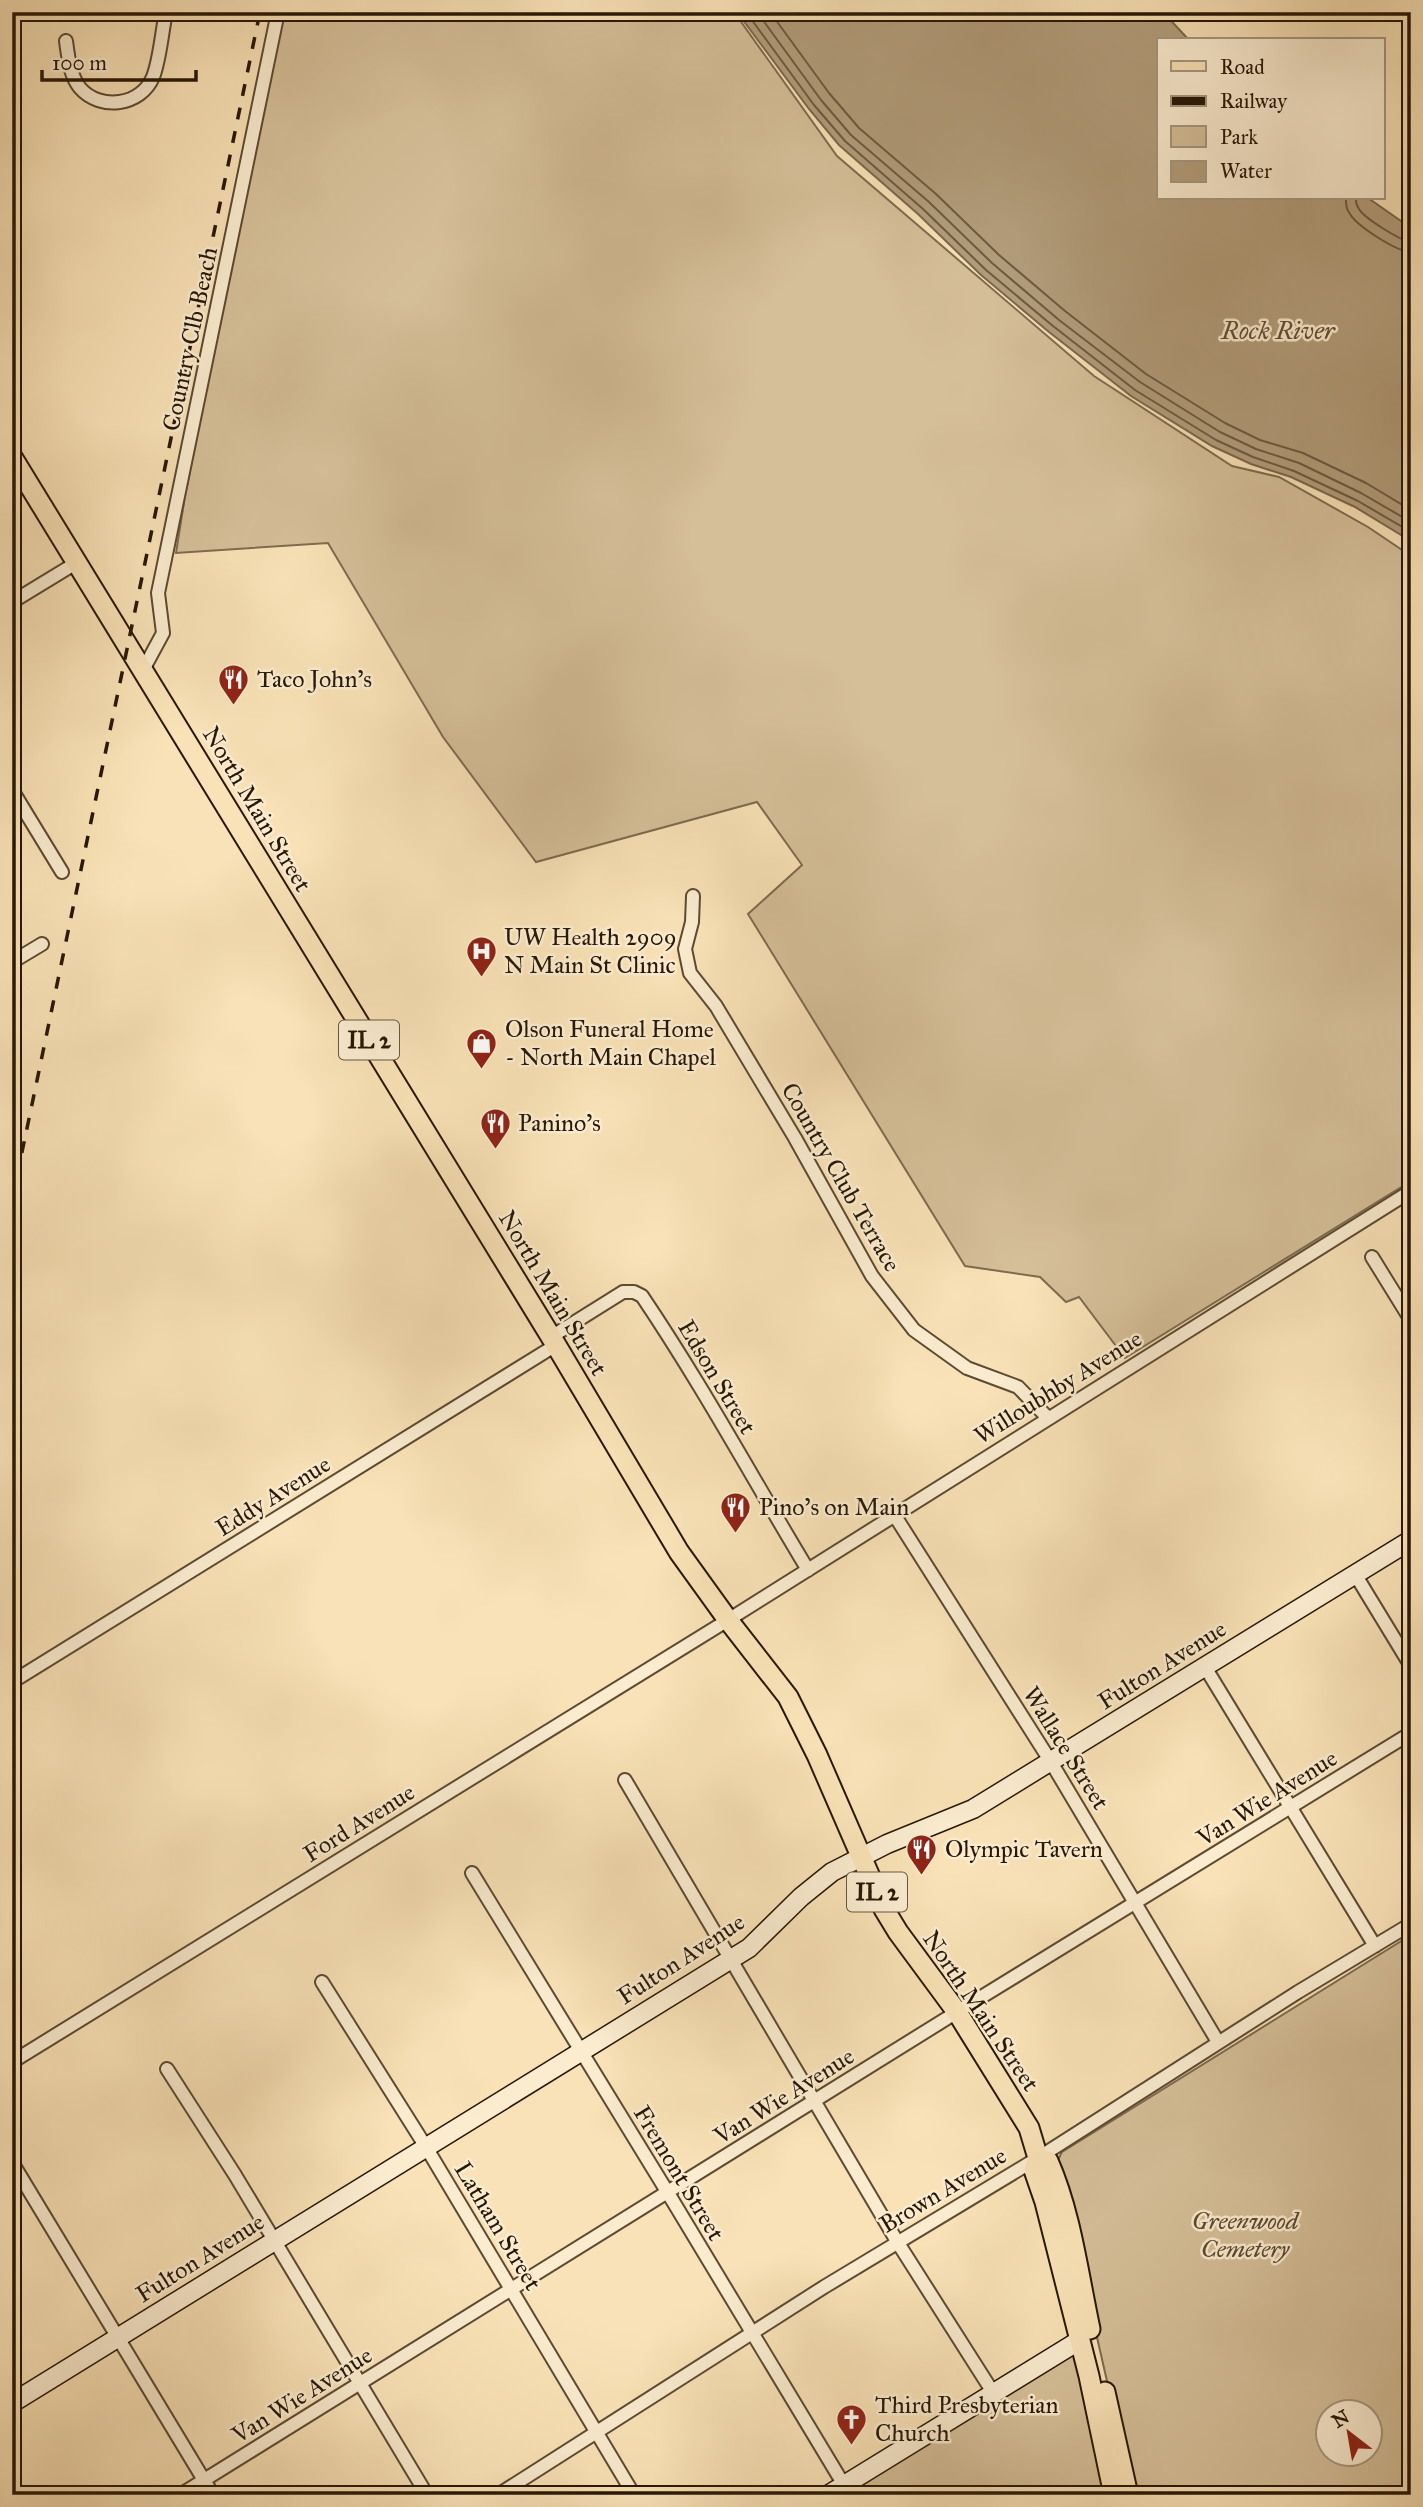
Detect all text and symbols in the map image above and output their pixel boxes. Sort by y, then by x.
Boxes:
scale bar [42,38,196,82]
legend [1157,38,1384,200]
text: 100 m [52,50,107,76]
text: Road [1220,54,1265,80]
text: Railway [1220,88,1288,114]
text: Park [1220,124,1258,150]
text: Water [1220,158,1272,184]
street label: Country Clb Beach [156,244,224,434]
water label: Rock River [1220,314,1336,346]
restaurant icon: Taco John's [217,662,251,706]
place label: Taco John's [257,664,372,694]
street label: North Main Street [196,721,318,897]
place label: UW Health 2909 N Main St Clinic [504,922,677,980]
hospital icon: UW Health 2909 N Main St Clinic [464,934,498,978]
place label: Olson Funeral Home - North Main Chapel [505,1014,717,1072]
road number: IL 2 [339,1021,399,1060]
shop icon: Olson Funeral Home - North Main Chapel [465,1026,499,1070]
street label: Country Club Terrace [775,1077,907,1277]
restaurant icon: Panino's [478,1106,512,1150]
place label: Panino's [518,1108,601,1138]
street label: North Main Street [492,1205,614,1381]
street label: Edson Street [671,1314,763,1440]
street label: Willoubhby Avenue [969,1323,1147,1451]
street label: Eddy Avenue [210,1449,336,1543]
restaurant icon: Pino's on Main [719,1490,753,1534]
place label: Pino's on Main [759,1492,909,1522]
street label: Fulton Avenue [1092,1614,1232,1716]
street label: Wallace Street [1016,1681,1116,1816]
street label: Van Wie Avenue [1191,1743,1343,1854]
street label: Ford Avenue [298,1777,420,1869]
restaurant icon: Olympic Tavern [905,1832,939,1876]
place label: Olympic Tavern [945,1834,1103,1864]
road number: IL 2 [847,1872,907,1912]
street label: Fulton Avenue [612,1907,750,2011]
street label: North Main Street [916,1925,1046,2097]
street label: Van Wie Avenue [708,2041,860,2152]
street label: Fremont Street [627,2100,731,2246]
street label: Brown Avenue [874,2140,1012,2240]
street label: Latham Street [448,2156,548,2296]
park label: Greenwood Cemetery [1192,2206,1300,2264]
street label: Fulton Avenue [130,2207,270,2309]
street label: Van Wie Avenue [226,2340,378,2451]
place label: Third Presbyterian Church [875,2390,1058,2448]
north arrow [1314,2398,1384,2468]
church icon: Third Presbyterian Church [835,2402,869,2446]
text: N [1328,2405,1353,2433]

